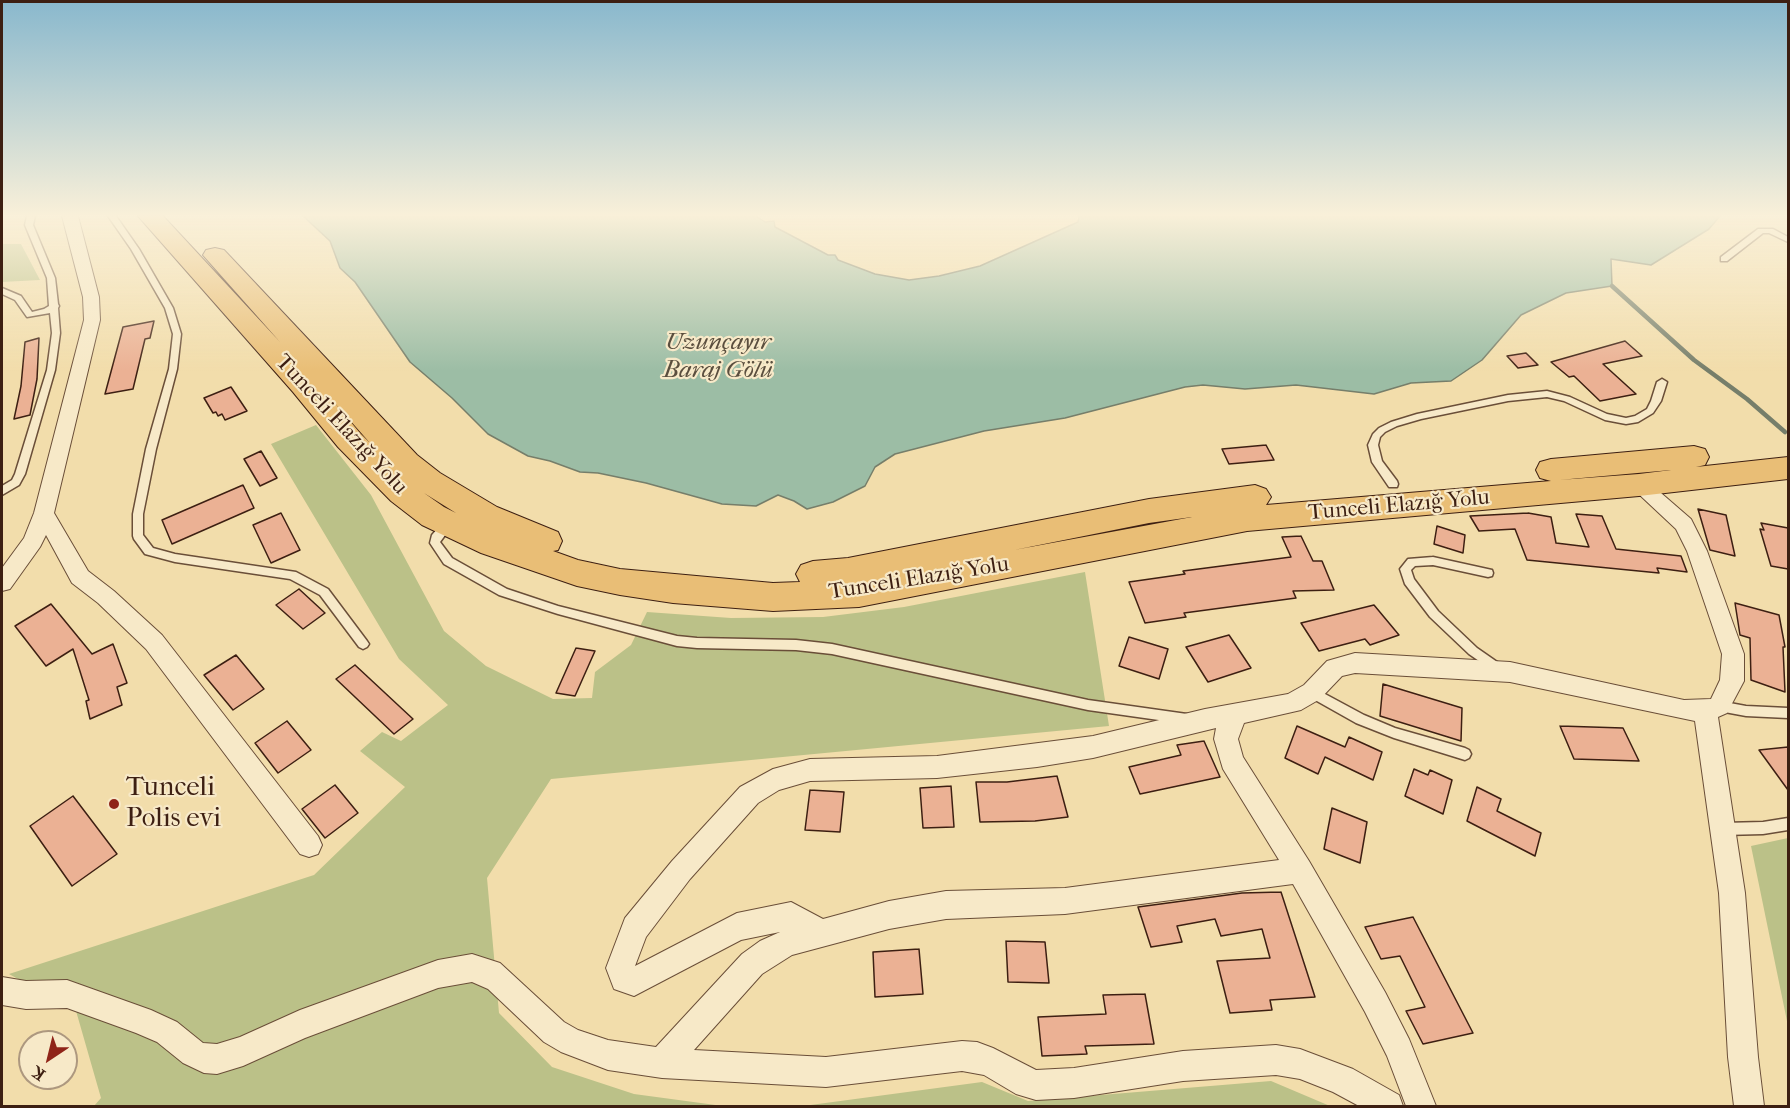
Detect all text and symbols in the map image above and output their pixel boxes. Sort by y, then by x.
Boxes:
water label: Uzunçayır Baraj Gölü [663,329,773,385]
street label: Tunceli Elazığ Yolu [269,349,413,501]
street label: Tunceli Elazığ Yolu [1307,485,1491,527]
street label: Tunceli Elazığ Yolu [827,552,1011,606]
place label: Tunceli Polis evi [126,772,221,835]
marker: Tunceli Polis evi [107,797,121,811]
north arrow [18,1030,78,1090]
text: K [28,1062,49,1085]

